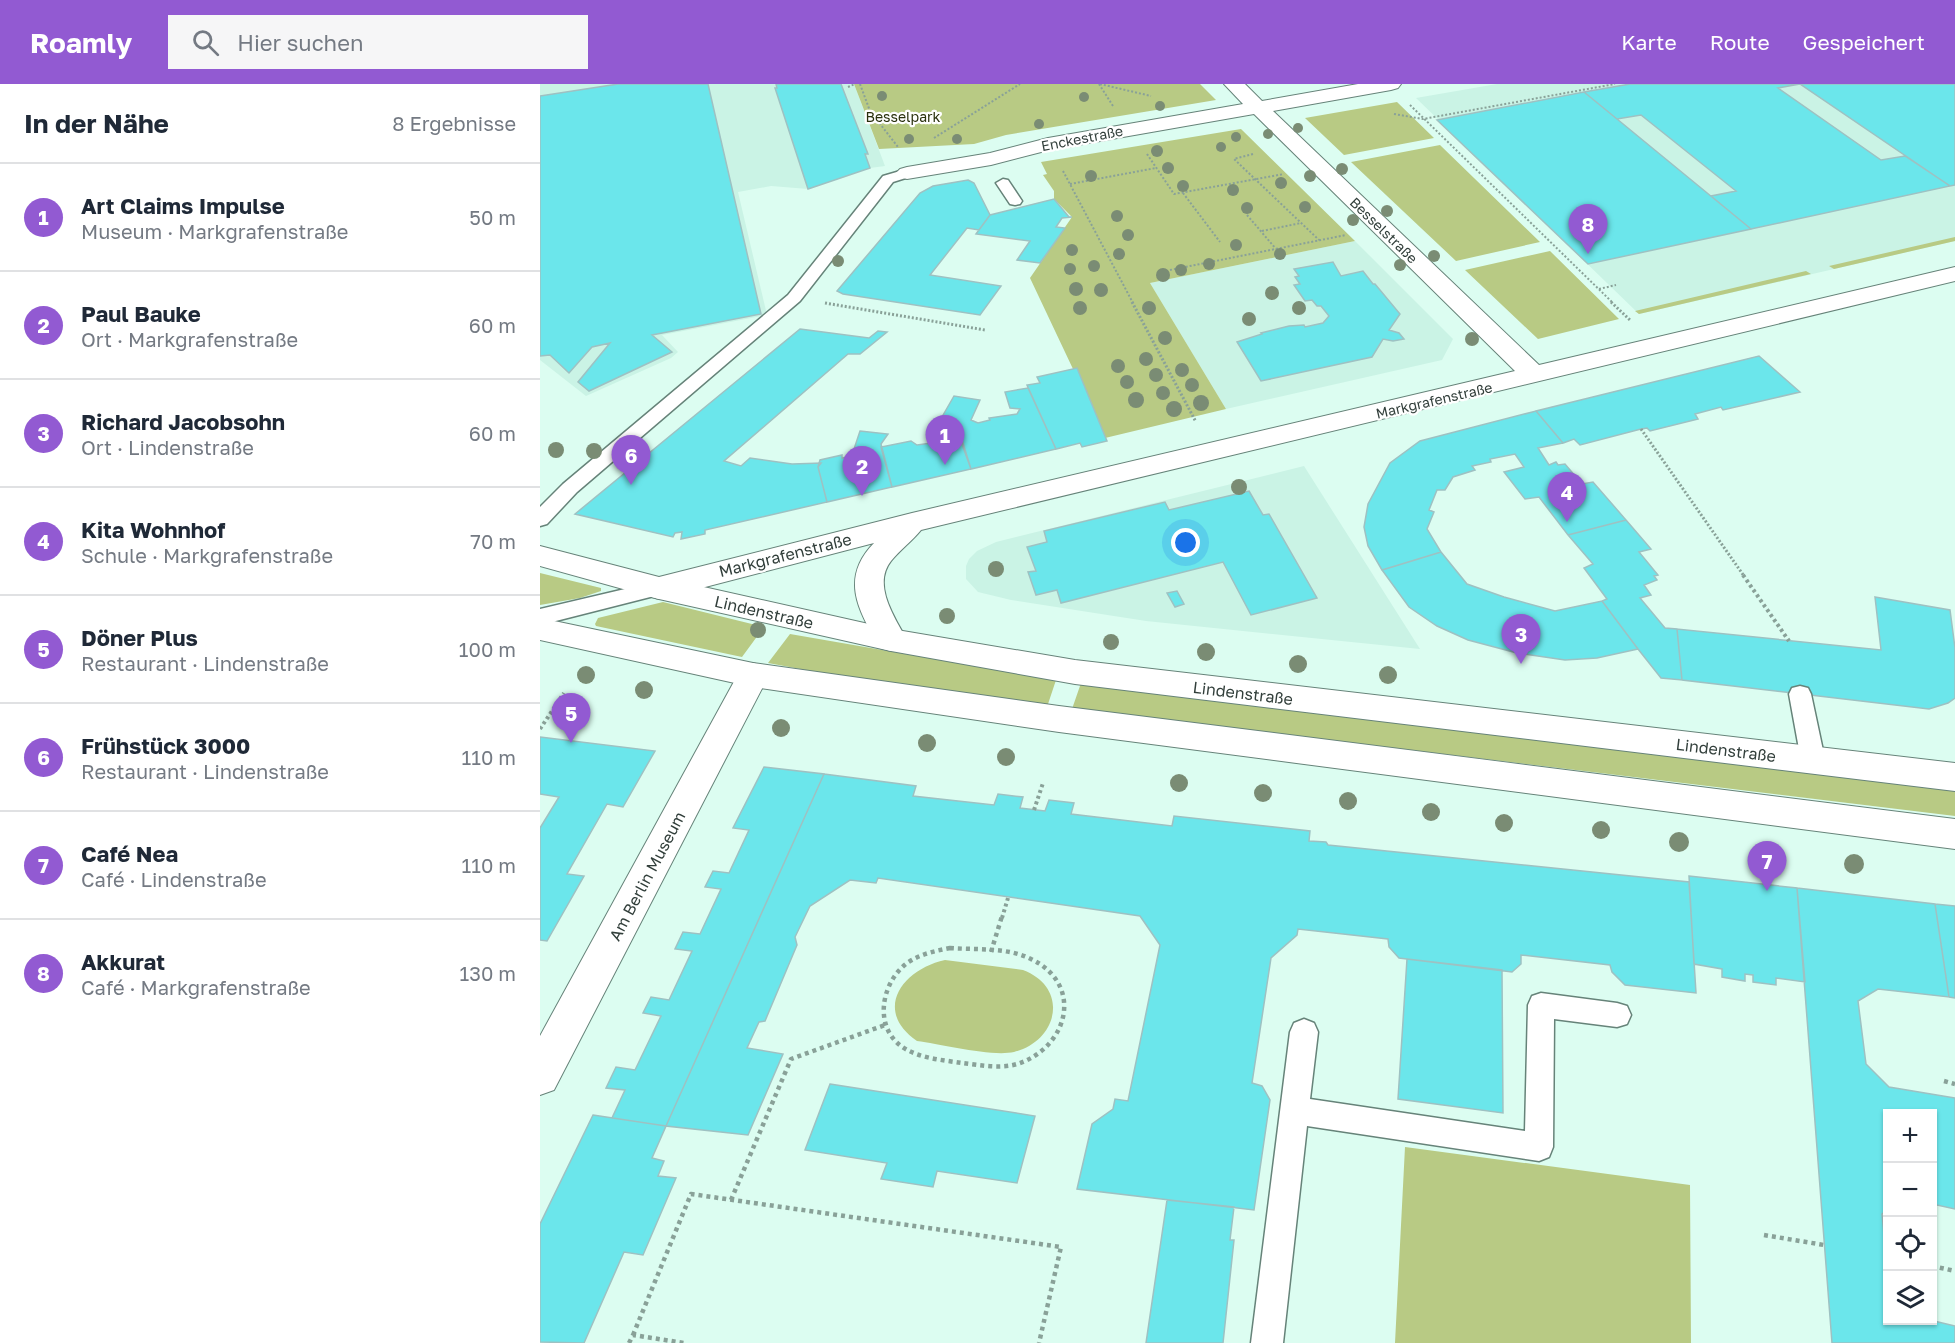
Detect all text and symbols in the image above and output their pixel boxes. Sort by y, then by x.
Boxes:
search box [168,15,588,69]
text: Roamly [30,26,132,59]
icon: search [189,26,222,59]
text: Hier suchen [237,29,363,56]
text: Karte [1621,29,1677,55]
text: Route [1710,29,1770,55]
text: Gespeichert [1803,29,1925,55]
text: In der Nähe [24,108,169,139]
park label: Besselpark [866,108,940,125]
text: 8 Ergebnisse [392,111,516,135]
street label: Enckestraße [1040,122,1124,154]
text: Art Claims Impulse [81,192,285,219]
street label: Besselstraße [1347,194,1421,266]
pin: 8 [1568,204,1608,254]
text: 1 [38,205,49,229]
text: 50 m [469,205,516,229]
text: Museum · Markgrafenstraße [81,219,348,243]
text: Paul Bauke [81,300,201,327]
text: 2 [37,313,50,337]
text: 60 m [469,313,516,337]
text: Ort · Markgrafenstraße [81,327,298,351]
street label: Markgrafenstraße [1374,378,1494,422]
text: Richard Jacobsohn [81,408,285,435]
pin: 1 [926,416,964,465]
text: 3 [37,421,50,445]
text: 60 m [469,421,516,445]
text: Ort · Lindenstraße [81,435,254,459]
pin: 6 [612,436,650,485]
pin: 2 [842,446,882,496]
pin: 4 [1548,472,1586,522]
text: Kita Wohnhof [81,516,225,543]
your location [1171,528,1200,557]
text: 4 [37,529,50,553]
text: 70 m [470,529,516,553]
street label: Markgrafenstraße [717,529,853,581]
text: Schule · Markgrafenstraße [81,543,333,567]
street label: Lindenstraße [713,591,815,633]
pin: 3 [1502,614,1540,664]
text: Döner Plus [81,624,198,651]
text: 5 [37,637,50,661]
text: 100 m [459,637,516,661]
text: Restaurant · Lindenstraße [81,651,329,675]
street label: Lindenstraße [1192,677,1294,709]
pin: 5 [552,694,591,743]
text: Frühstück 3000 [81,732,250,759]
street label: Lindenstraße [1675,734,1777,766]
text: 6 [37,745,50,769]
text: 110 m [462,745,516,769]
text: Restaurant · Lindenstraße [81,759,329,783]
street label: Am Berlin Museum [605,808,689,944]
text: Café Nea [81,840,178,867]
pin: 7 [1748,842,1786,891]
text: 7 [38,853,49,877]
text: 110 m [462,853,516,877]
text: Café · Lindenstraße [81,867,267,891]
text: Akkurat [81,948,165,975]
text: 8 [37,961,50,985]
text: 130 m [460,961,516,985]
text: Café · Markgrafenstraße [81,975,311,999]
map controls [1883,1109,1937,1325]
button: + [1883,1109,1937,1163]
button: − [1883,1163,1937,1217]
button: locate [1883,1217,1937,1271]
button: layers [1883,1271,1937,1325]

